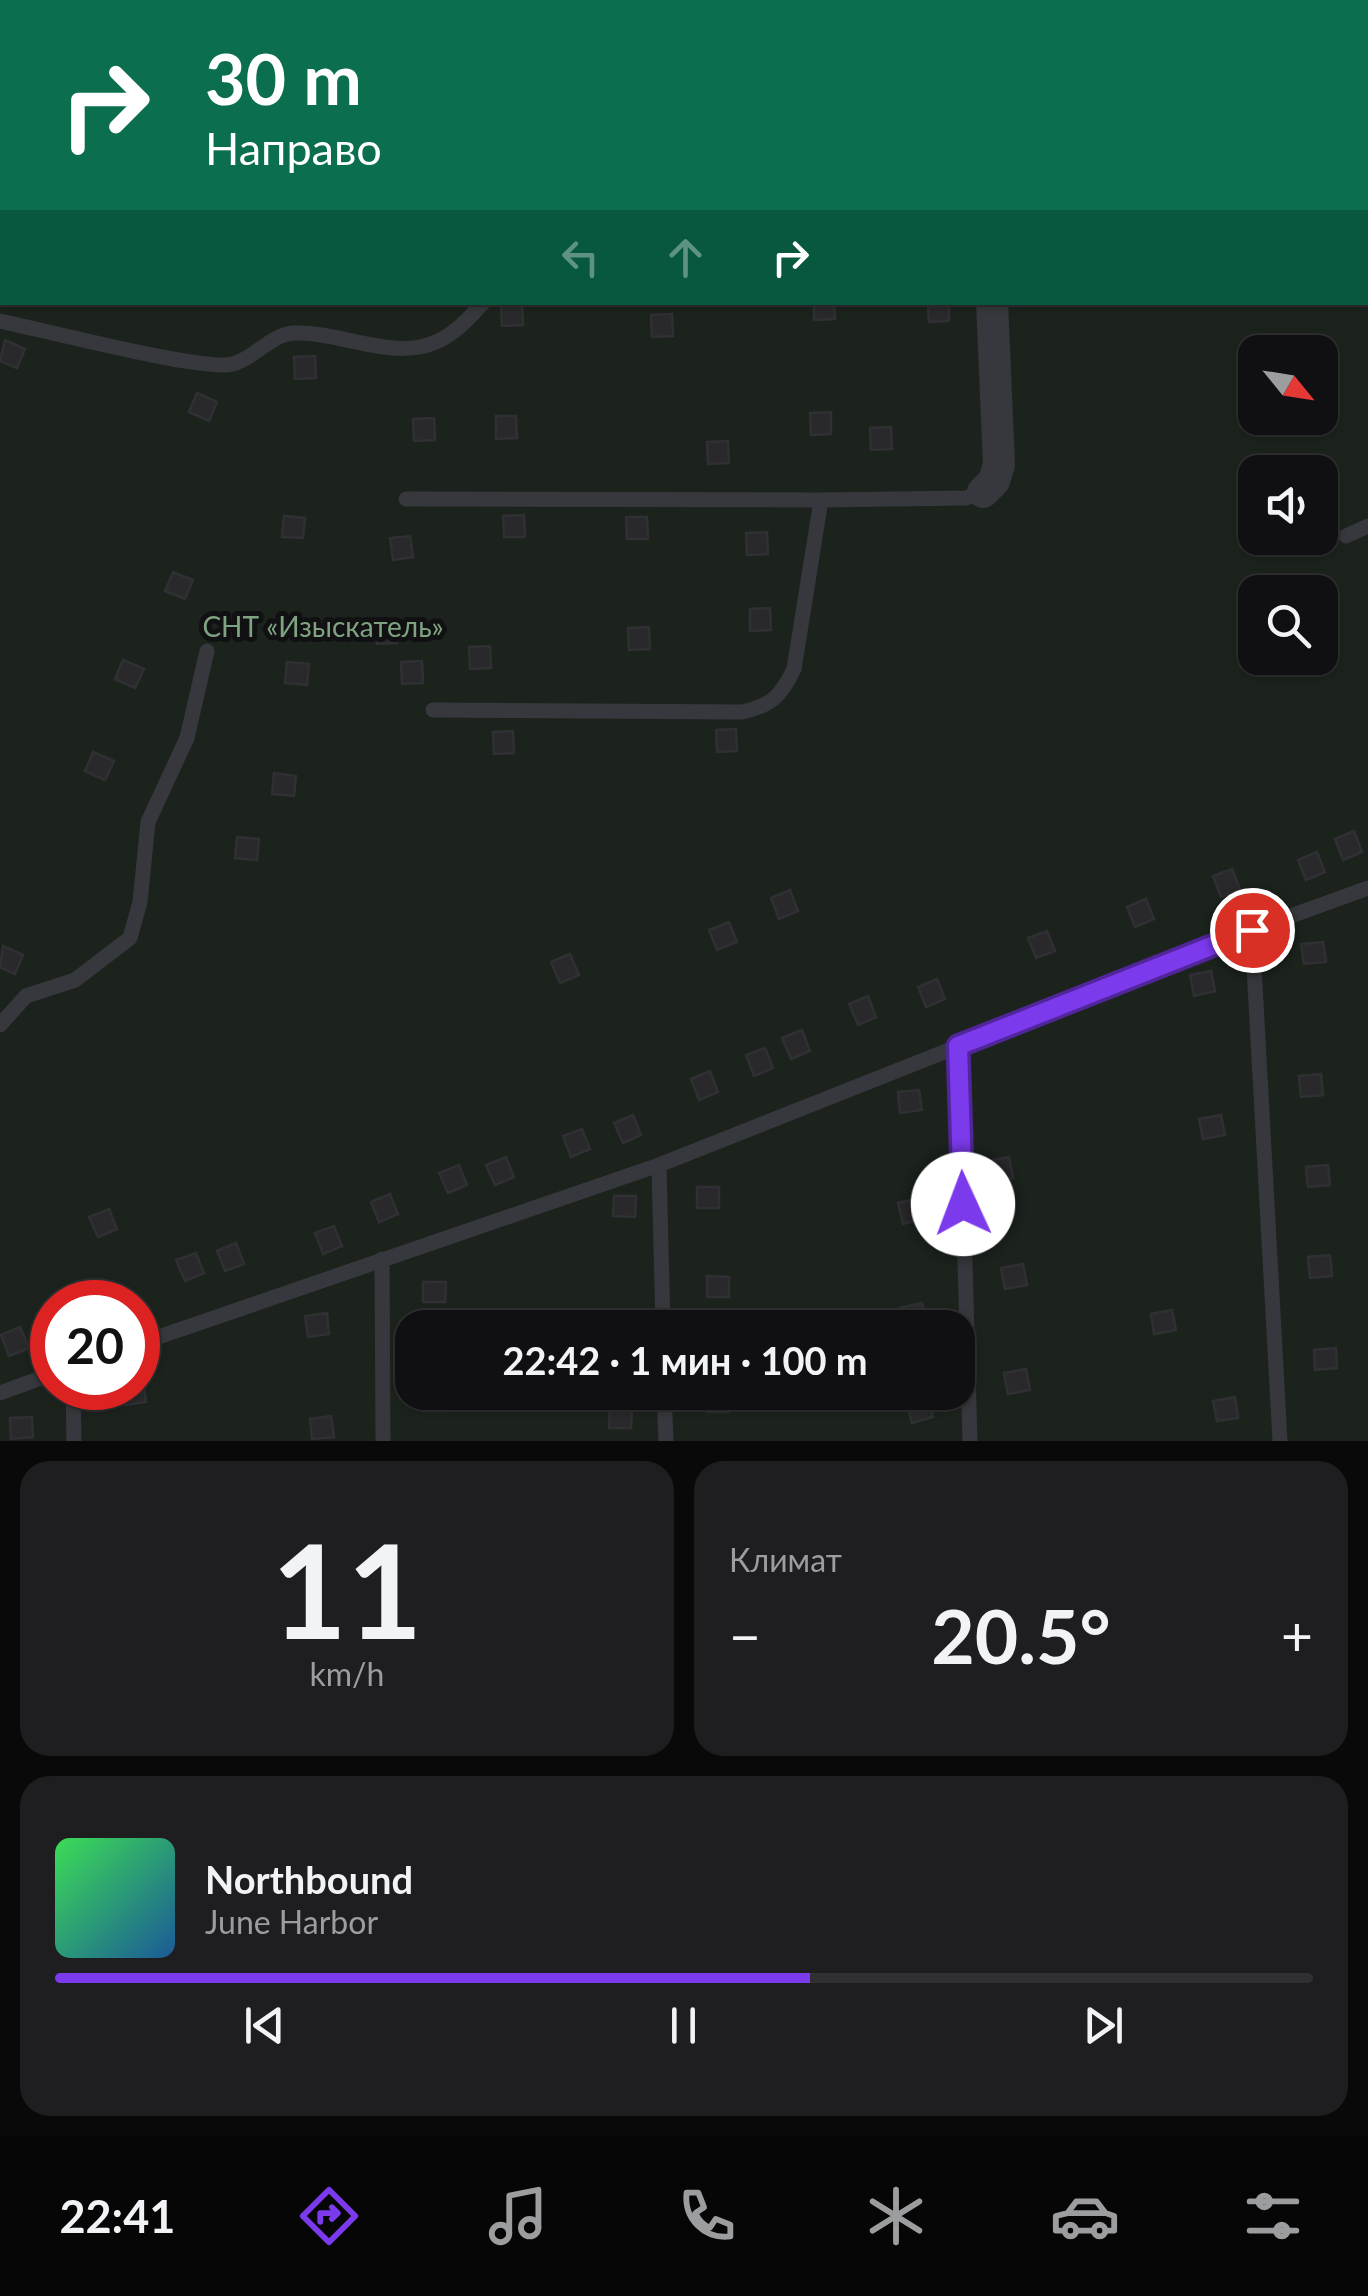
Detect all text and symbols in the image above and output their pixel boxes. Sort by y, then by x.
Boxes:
text: 30 m [205,36,362,120]
icon: right [40,40,170,170]
text: Направо [205,121,382,175]
icon: left [553,230,608,285]
icon: ahead [658,230,713,285]
icon: right [763,230,818,285]
north arrow [1238,335,1338,435]
map controls [1238,335,1338,675]
button: sound [1238,455,1338,555]
button: search [1238,575,1338,675]
park label: СНТ «Изыскатель» [202,609,444,643]
pin [1210,888,1295,973]
icon: arrive [1225,903,1280,958]
position arrow [911,1152,1015,1256]
speed limit sign: 20 [30,1280,160,1410]
text: 22:42 · 1 мин · 100 m [502,1337,868,1383]
text: 11 [272,1511,422,1667]
text: Климат [729,1540,842,1579]
text: 20.5° [931,1590,1111,1680]
text: − [729,1602,761,1668]
text: + [1281,1602,1313,1668]
text: km/h [310,1654,384,1693]
text: Northbound [205,1856,413,1902]
text: June Harbor [205,1902,378,1941]
icon: previous [237,1998,292,2053]
icon: pause [656,1998,711,2053]
icon: next [1076,1998,1131,2053]
icon: directions [294,2181,364,2251]
icon: music [483,2181,553,2251]
icon: phone [672,2181,742,2251]
icon: climate [861,2181,931,2251]
icon: car [1050,2181,1120,2251]
icon: filters [1238,2181,1308,2251]
text: 22:41 [59,2189,175,2243]

